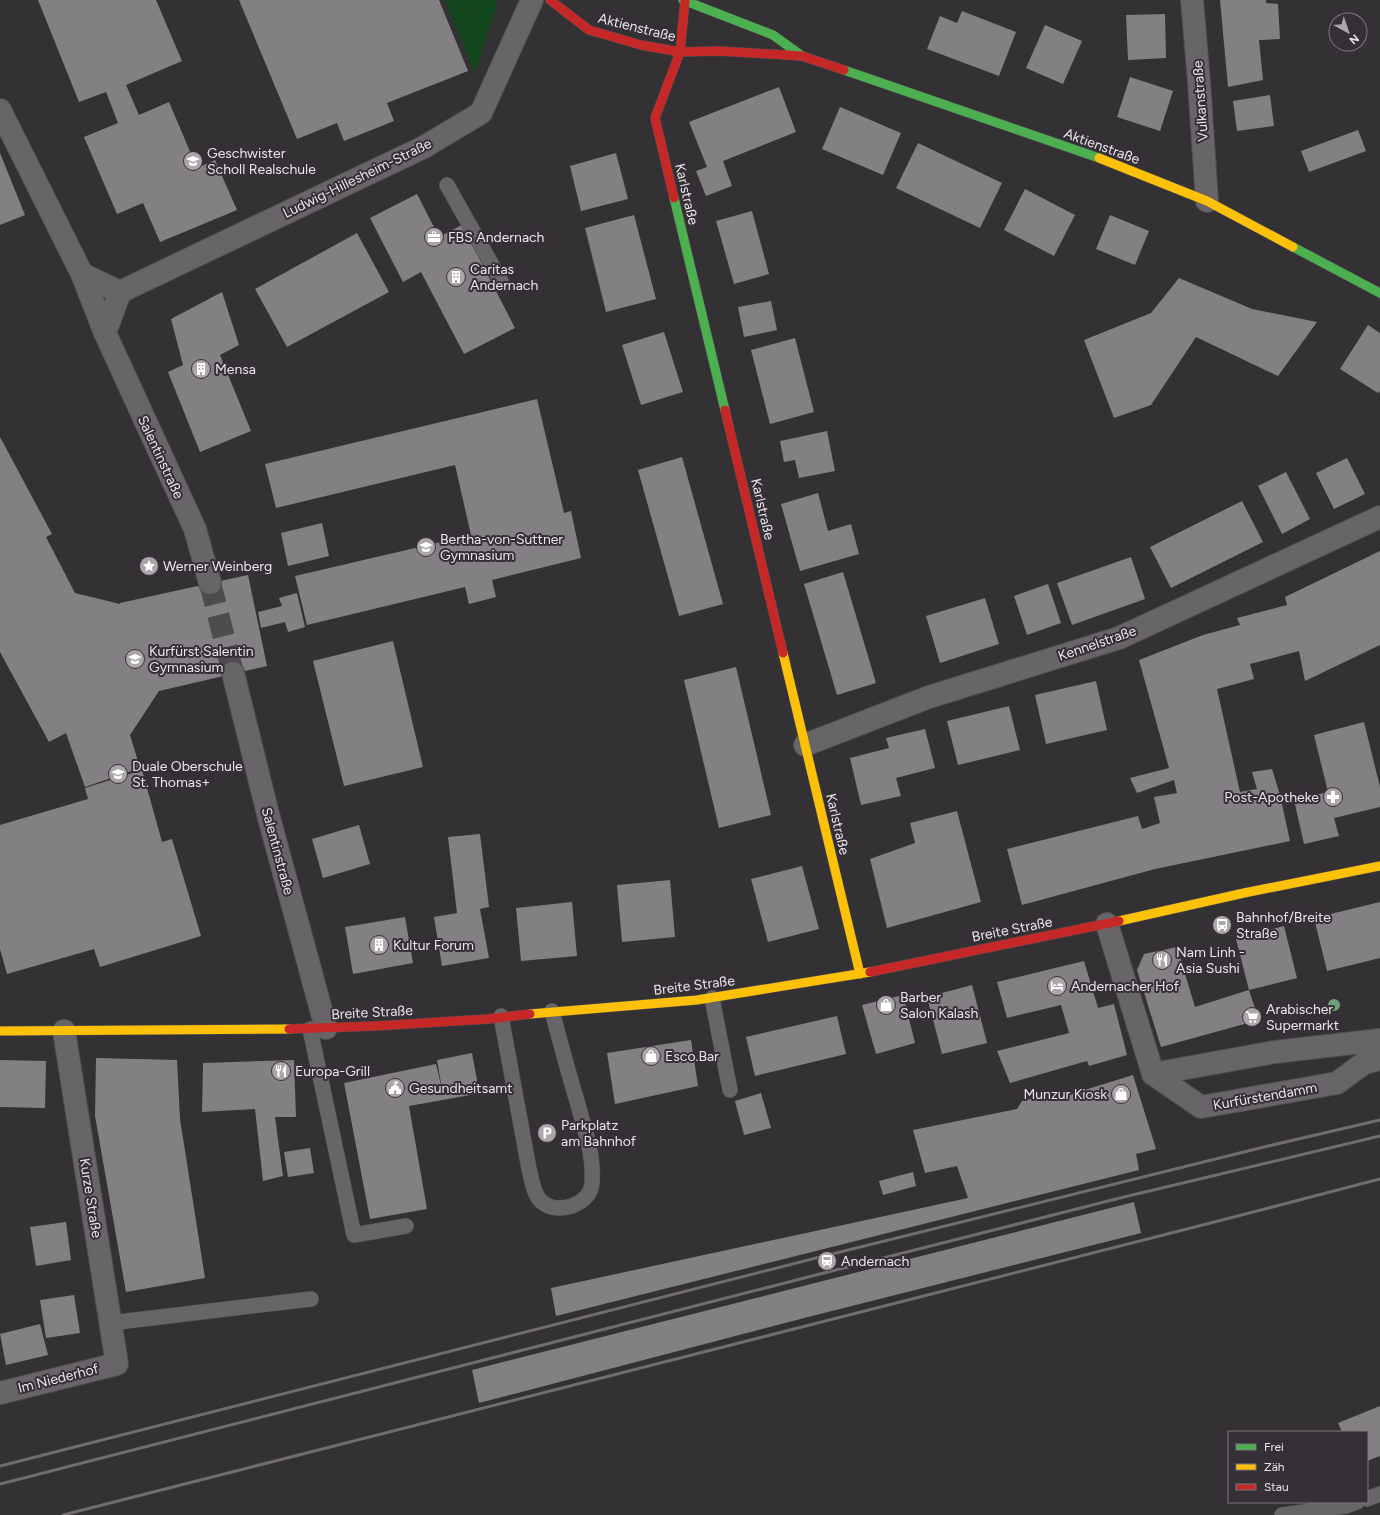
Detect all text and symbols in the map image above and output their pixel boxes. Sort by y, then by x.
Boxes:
street label: Aktienstraße [596,10,678,45]
north arrow [1328,12,1368,52]
text: N [1347,32,1362,47]
street label: Vulkanstraße [1189,59,1212,142]
street label: Aktienstraße [1062,125,1142,168]
street label: Ludwig-Hillesheim-Straße [280,135,435,222]
place label: Geschwister Scholl Realschule [207,145,316,178]
school or university icon: Geschwister Scholl Realschule [182,150,204,172]
street label: Karlstraße [671,162,702,227]
office icon: FBS Andernach [423,226,445,248]
place label: FBS Andernach [448,229,545,246]
place label: Caritas Andernach [470,261,538,294]
building icon: Caritas Andernach [445,266,467,288]
building icon: Mensa [190,358,212,380]
place label: Mensa [215,361,256,378]
street label: Salentinstraße [134,413,187,502]
street label: Karlstraße [747,477,778,542]
place label: Bertha-von-Suttner Gymnasium [440,531,563,564]
school or university icon: Bertha-von-Suttner Gymnasium [415,536,437,558]
place icon: Werner Weinberg [138,555,160,577]
place label: Werner Weinberg [163,558,272,575]
street label: Kennelstraße [1056,622,1139,665]
place label: Kurfürst Salentin Gymnasium [149,643,254,676]
school or university icon: Kurfürst Salentin Gymnasium [124,648,146,670]
place label: Duale Oberschule St. Thomas+ [132,758,243,791]
school or university icon: Duale Oberschule St. Thomas+ [107,763,129,785]
pharmacy icon: Post-Apotheke [1322,786,1344,808]
place label: Post-Apotheke [1224,789,1319,806]
street label: Karlstraße [822,792,853,857]
street label: Salentinstraße [258,806,297,897]
place label: Bahnhof/Breite Straße [1236,909,1331,942]
street label: Breite Straße [970,913,1054,946]
bus stop icon: Bahnhof/Breite Straße [1211,914,1233,936]
building icon: Kultur Forum [368,934,390,956]
place label: Kultur Forum [393,937,474,954]
place label: Nam Linh - Asia Sushi [1176,944,1245,977]
restaurant icon: Nam Linh - Asia Sushi [1151,949,1173,971]
street label: Breite Straße [652,972,736,999]
hotel icon: Andernacher Hof [1046,975,1068,997]
place label: Andernacher Hof [1071,978,1180,995]
place label: Barber Salon Kalash [900,989,979,1022]
shop icon: Barber Salon Kalash [875,994,897,1016]
place label: Arabischer Supermarkt [1266,1001,1339,1034]
street label: Breite Straße [331,1002,414,1023]
supermarket icon: Arabischer Supermarkt [1241,1006,1263,1028]
shop icon: Esco.Bar [640,1045,662,1067]
place label: Esco.Bar [665,1048,719,1065]
restaurant icon: Europa-Grill [270,1060,292,1082]
place label: Europa-Grill [295,1063,370,1080]
public building icon: Gesundheitsamt [384,1077,406,1099]
street label: Kurfürstendamm [1212,1079,1318,1114]
place label: Gesundheitsamt [409,1080,513,1097]
shop icon: Munzur Kiosk [1110,1083,1132,1105]
place label: Munzur Kiosk [1023,1086,1107,1103]
place label: Parkplatz am Bahnhof [561,1117,637,1150]
parking icon: Parkplatz am Bahnhof [536,1122,558,1144]
street label: Kurze Straße [76,1157,105,1239]
station icon: Andernach [816,1250,838,1272]
place label: Andernach [841,1253,909,1270]
street label: Im Niederhof [16,1360,101,1397]
legend [1228,1431,1368,1503]
text: Frei [1264,1440,1284,1454]
text: Zäh [1264,1460,1285,1474]
text: Stau [1264,1480,1289,1494]

